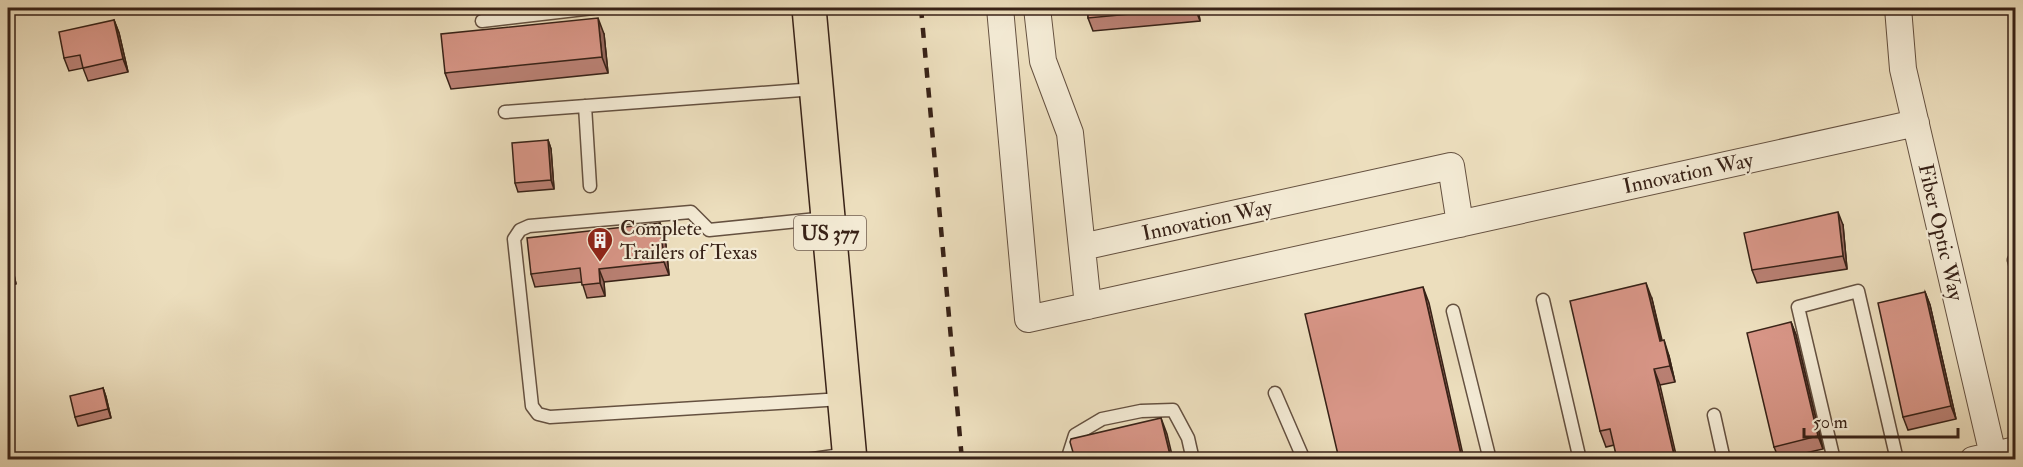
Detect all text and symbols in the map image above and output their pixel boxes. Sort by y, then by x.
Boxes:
street label: Innovation Way [1621,146,1756,200]
street label: Fiber Optic Way [1912,161,1970,304]
street label: Innovation Way [1140,193,1275,247]
place label: Complete Trailers of Texas [620,215,757,266]
road number: US 377 [794,216,866,250]
building icon: Complete Trailers of Texas [585,225,615,263]
scale bar [1804,401,1958,439]
text: 50 m [1813,411,1848,434]

